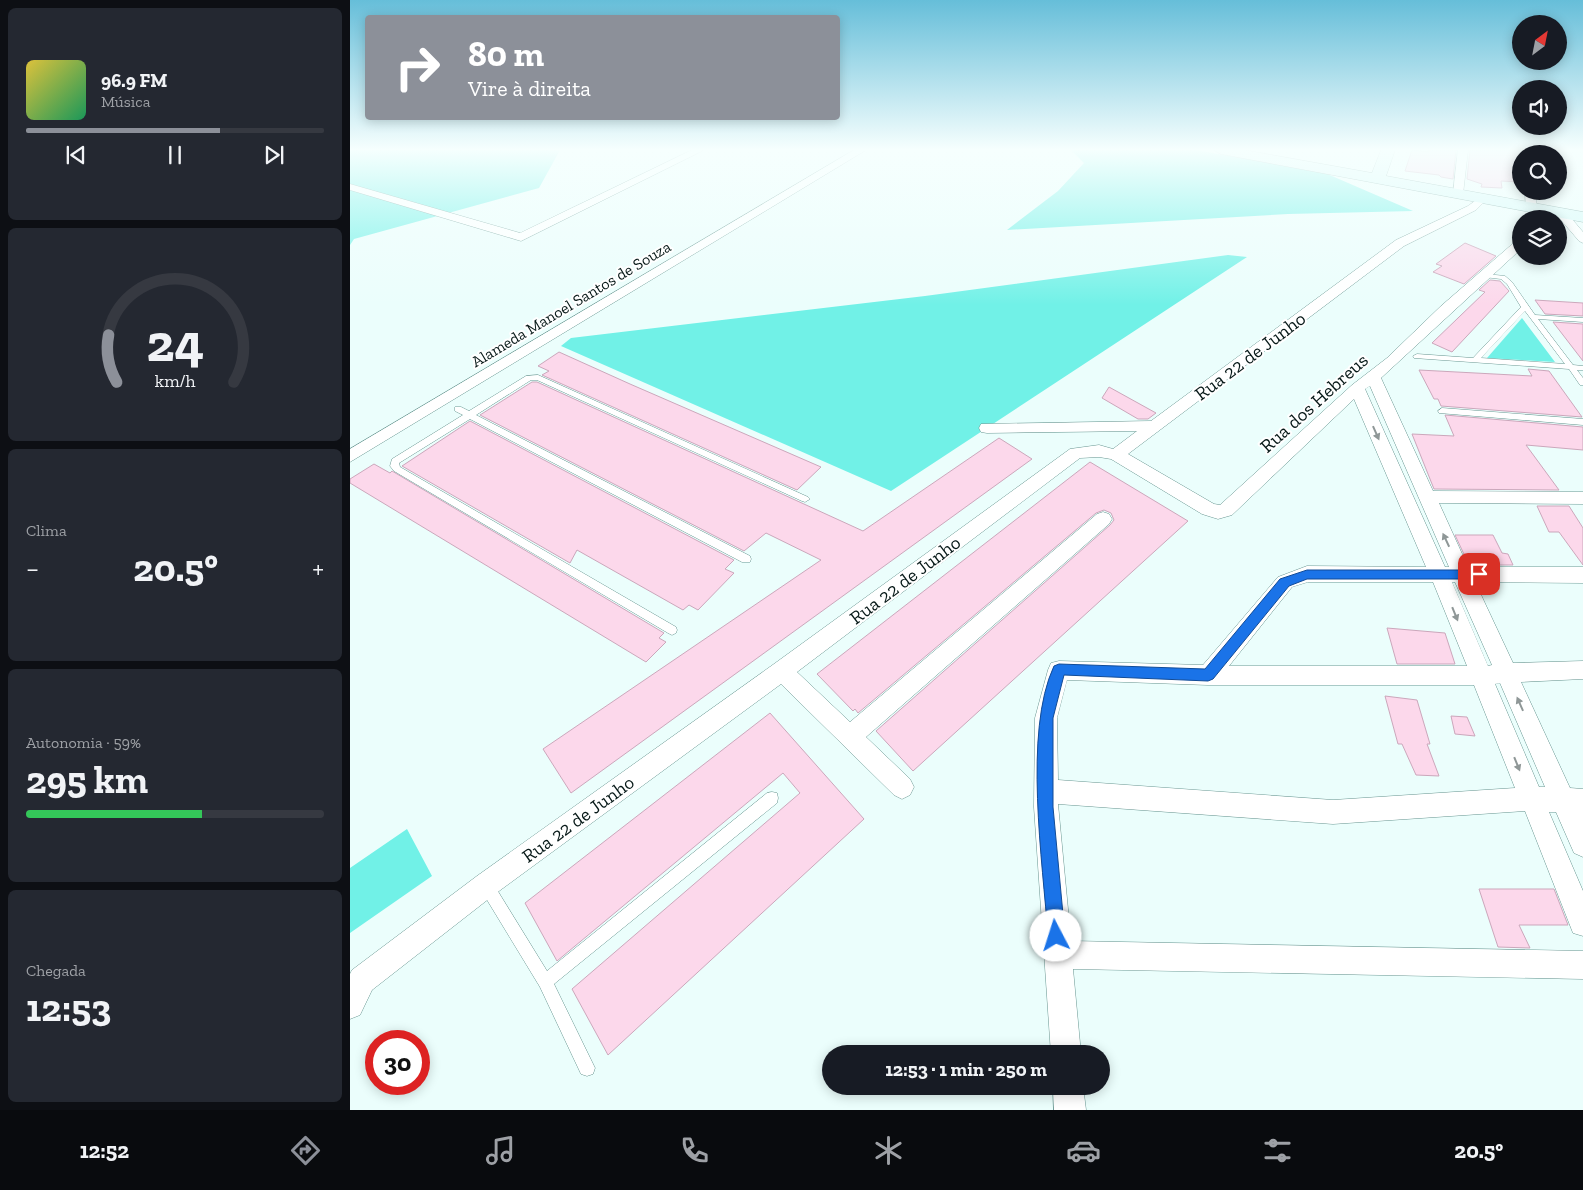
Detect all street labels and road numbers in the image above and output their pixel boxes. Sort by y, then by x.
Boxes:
street label: Alameda Manoel Santos de Souza [468,237,674,371]
street label: Rua 22 de Junho [1190,307,1310,405]
street label: Rua dos Hebreus [1255,348,1373,458]
street label: Rua 22 de Junho [845,531,965,629]
street label: Rua 22 de Junho [517,770,639,867]

